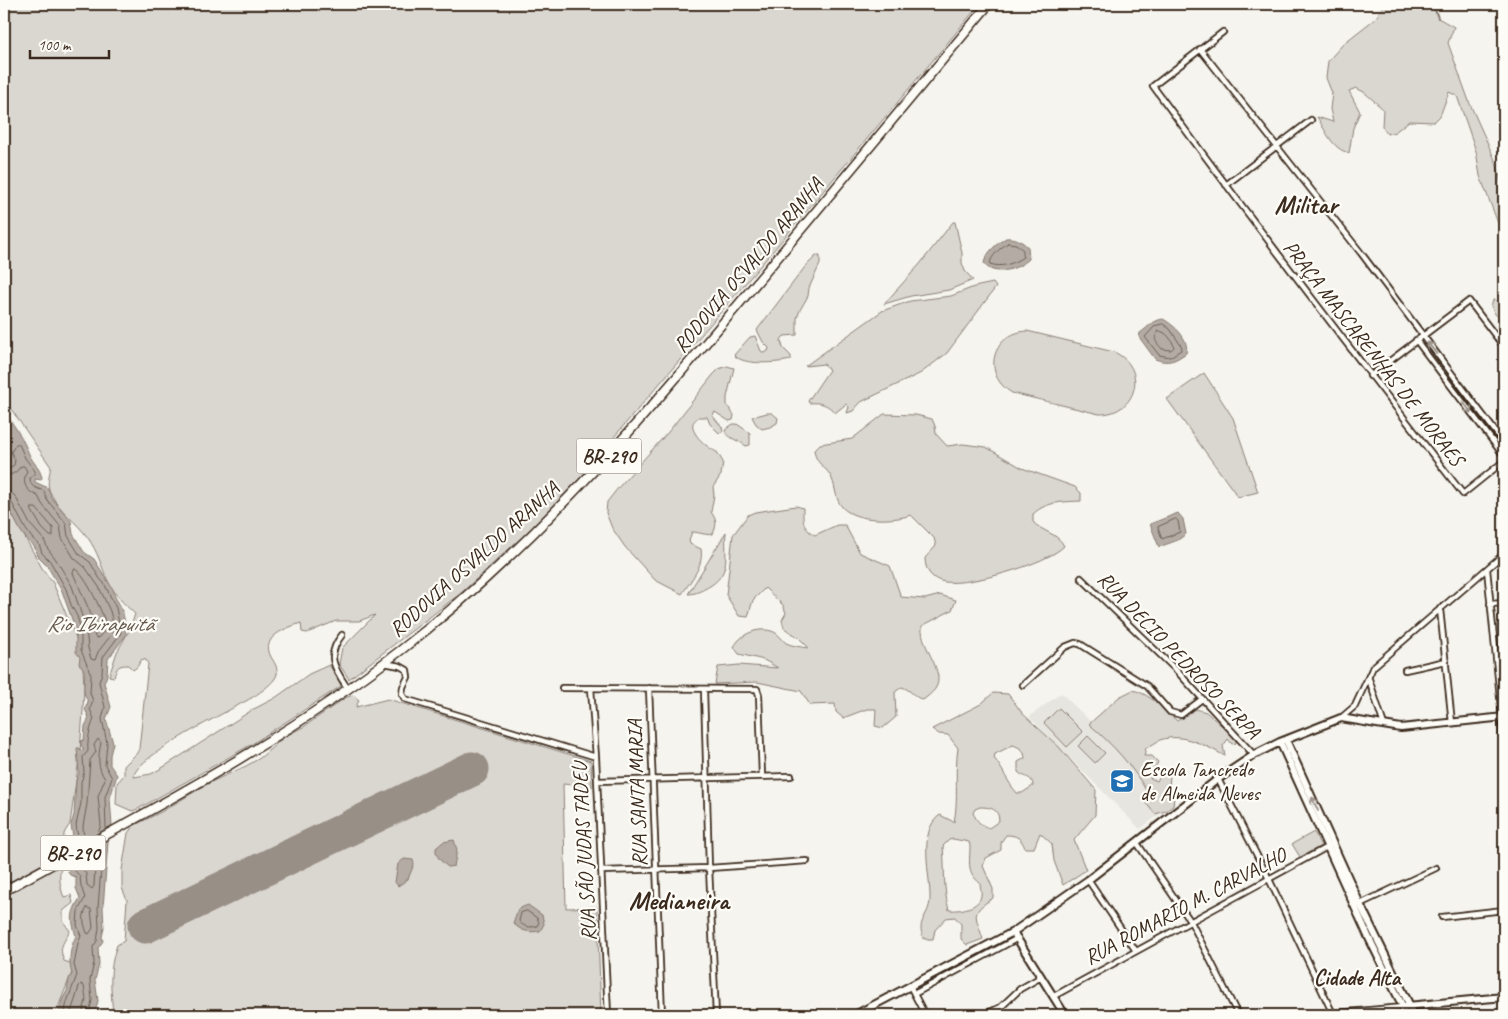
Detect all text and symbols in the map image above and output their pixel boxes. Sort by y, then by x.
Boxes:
scale bar [30,28,109,60]
text: 100 m [38,36,72,55]
street label: RODOVIA OSVALDO ARANHA [667,171,830,358]
district label: Militar [1275,188,1340,221]
street label: PRAÇA MASCARENHAS DE MORAES [1278,235,1472,473]
one-way arrow [1427,341,1437,355]
one-way arrow [1462,400,1472,414]
road number: BR-290 [576,438,642,474]
street label: RODOVIA OSVALDO ARANHA [384,475,565,642]
street label: RUA DECIO PEDROSO SERPA [1092,566,1267,745]
water label: Rio Ibirapuitã [47,610,159,638]
street label: RUA SANTA MARIA [621,718,653,867]
place label: Escola Tancredo de Almeida Neves [1140,756,1261,806]
street label: RUA SÃO JUDAS TADEU [566,759,602,942]
school or university icon: Escola Tancredo de Almeida Neves [1109,768,1135,794]
one-way arrow [1310,797,1319,812]
road number: BR-290 [40,836,106,870]
street label: RUA ROMARIO M. CARVALHO [1080,841,1293,970]
district label: Medianeira [629,884,731,917]
district label: Cidade Alta [1314,964,1402,992]

